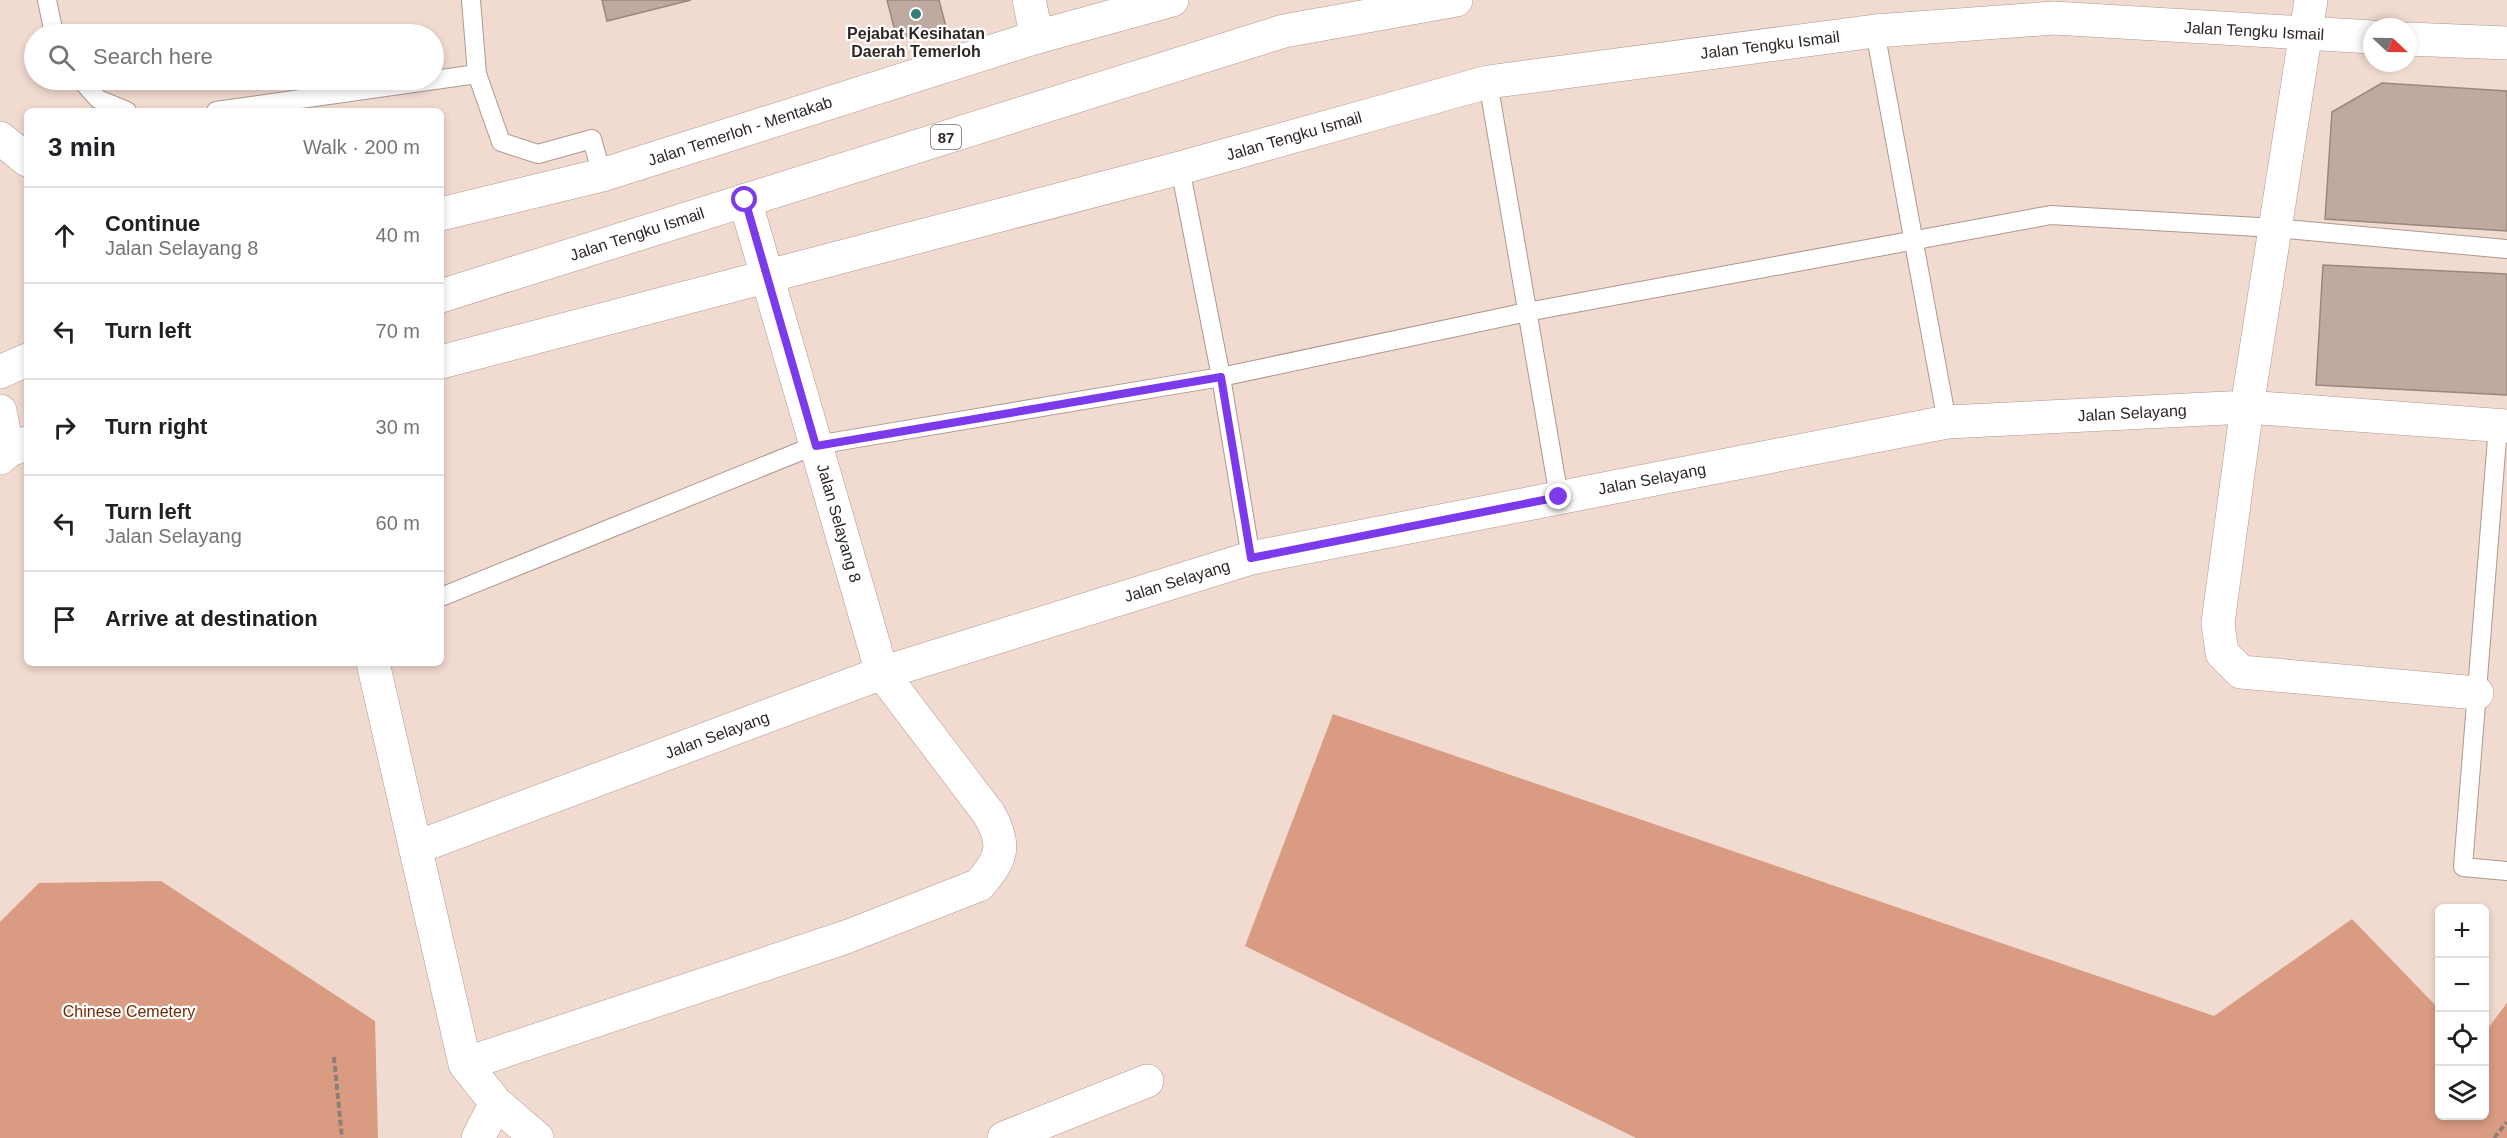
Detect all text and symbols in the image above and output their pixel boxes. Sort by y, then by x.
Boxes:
marker: Pejabat Kesihatan Daerah Temerloh [909,7,923,21]
north arrow [2363,18,2417,72]
street label: Jalan Tengku Ismail [2184,19,2324,43]
search box [24,24,444,90]
place label: Pejabat Kesihatan Daerah Temerloh [847,25,985,60]
street label: Jalan Tengku Ismail [1699,28,1841,62]
icon: search [45,41,78,74]
text: Search here [93,44,213,69]
street label: Jalan Temerloh - Mentakab [646,93,834,169]
street label: Jalan Tengku Ismail [1224,109,1364,163]
road number: 87 [931,125,961,149]
text: 3 min [48,132,116,162]
text: Walk · 200 m [303,136,420,158]
route start [731,186,757,212]
street label: Jalan Tengku Ismail [568,204,706,264]
text: Continue [105,211,200,236]
icon: ahead [48,219,81,252]
text: 40 m [376,224,420,246]
text: Jalan Selayang 8 [105,237,258,259]
icon: left [48,315,81,348]
text: Turn left [105,318,191,343]
text: 70 m [376,320,420,342]
street label: Jalan Selayang [2077,402,2187,424]
icon: right [48,411,81,444]
text: Turn right [105,414,207,439]
text: 30 m [376,416,420,438]
street label: Jalan Selayang [1597,460,1707,498]
street label: Jalan Selayang 8 [814,462,864,584]
route end [1545,483,1571,509]
text: Turn left [105,499,191,524]
icon: left [48,507,81,540]
text: 60 m [376,512,420,534]
text: Jalan Selayang [105,525,242,547]
street label: Jalan Selayang [1122,557,1232,605]
icon: arrive [48,603,81,636]
text: Arrive at destination [105,606,318,631]
street label: Jalan Selayang [663,708,771,762]
map controls [2435,904,2489,1120]
button: + [2435,904,2489,958]
button: − [2435,958,2489,1012]
park label: Chinese Cemetery [63,1003,195,1020]
button: locate [2435,1012,2489,1066]
button: layers [2435,1066,2489,1120]

